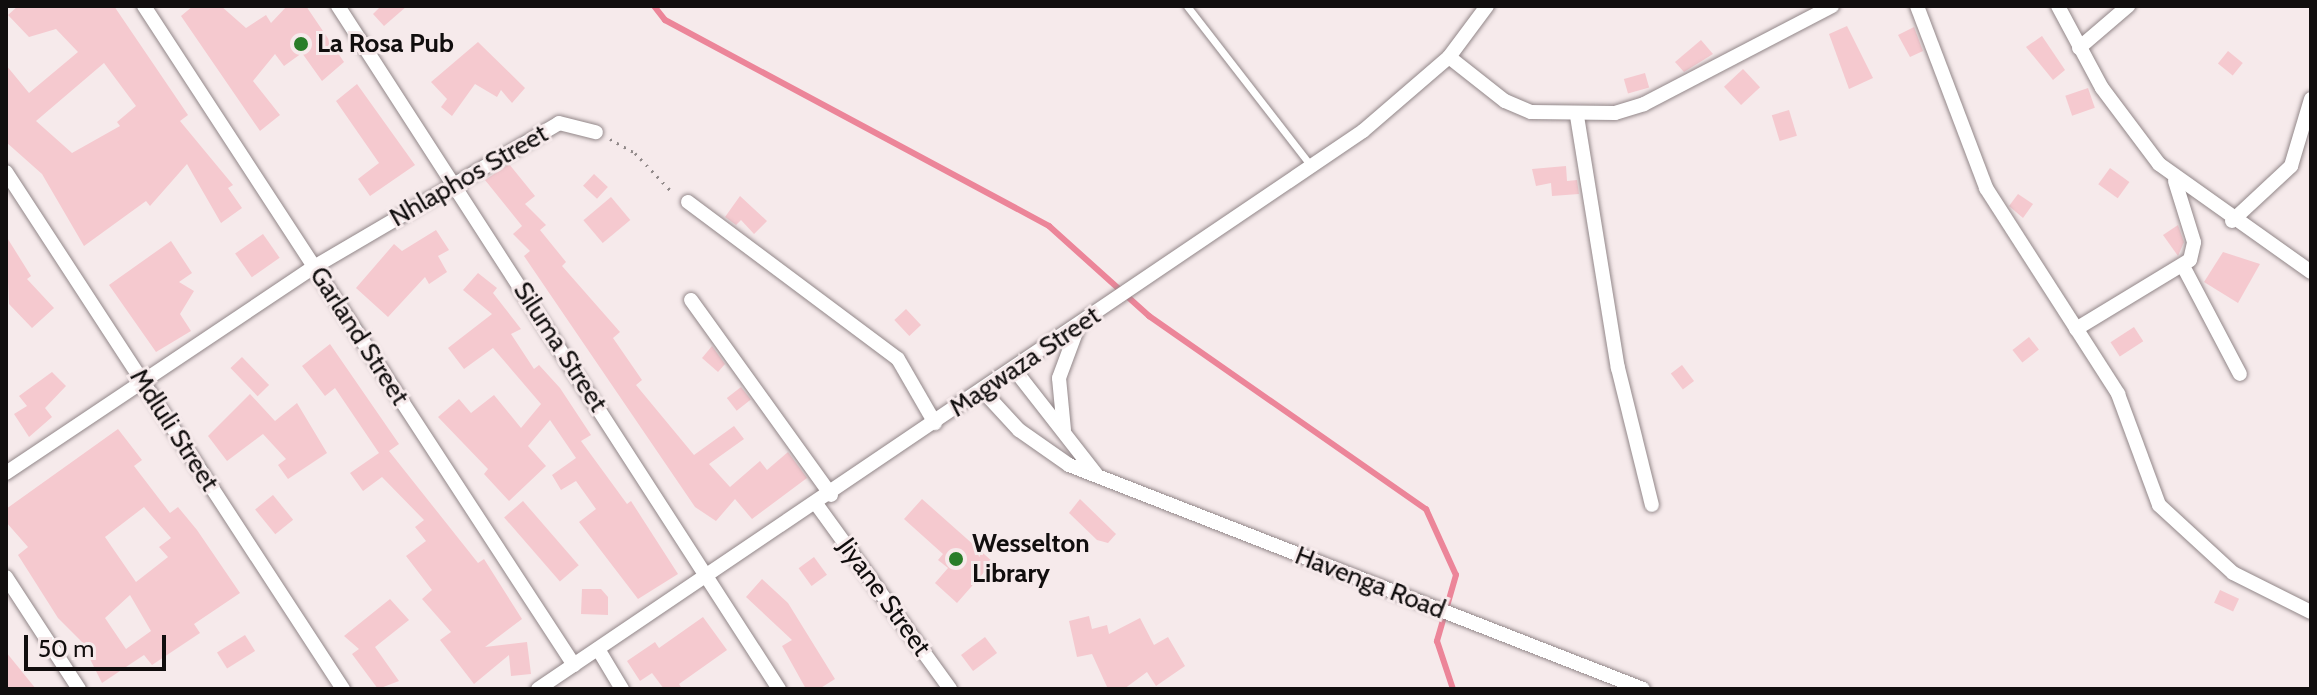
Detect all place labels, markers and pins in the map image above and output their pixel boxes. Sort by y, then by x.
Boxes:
place label: La Rosa Pub [317,28,454,60]
marker: La Rosa Pub [292,35,310,53]
place label: Wesselton Library [972,528,1090,590]
marker: Wesselton Library [947,550,965,568]

